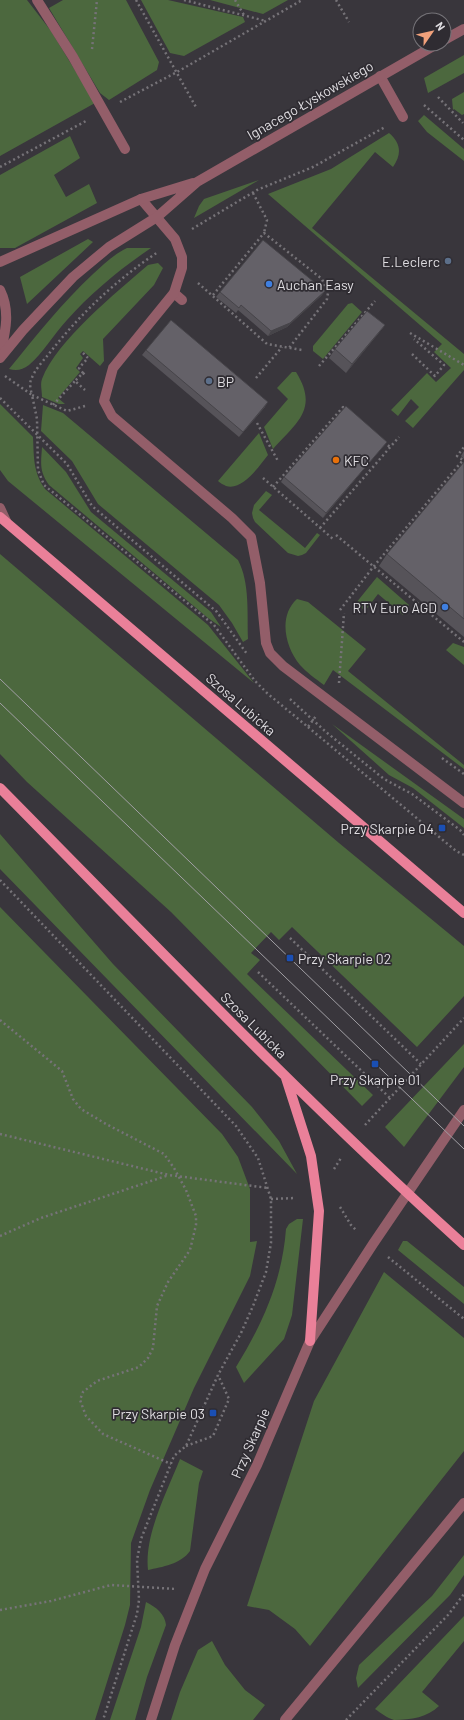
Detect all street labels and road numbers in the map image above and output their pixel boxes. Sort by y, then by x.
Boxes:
street label: Ignacego Łyskowskiego [244,57,376,143]
street label: Szosa Lubicka [203,669,279,739]
street label: Szosa Lubicka [217,988,291,1062]
street label: Przy Skarpie [227,1405,273,1481]

